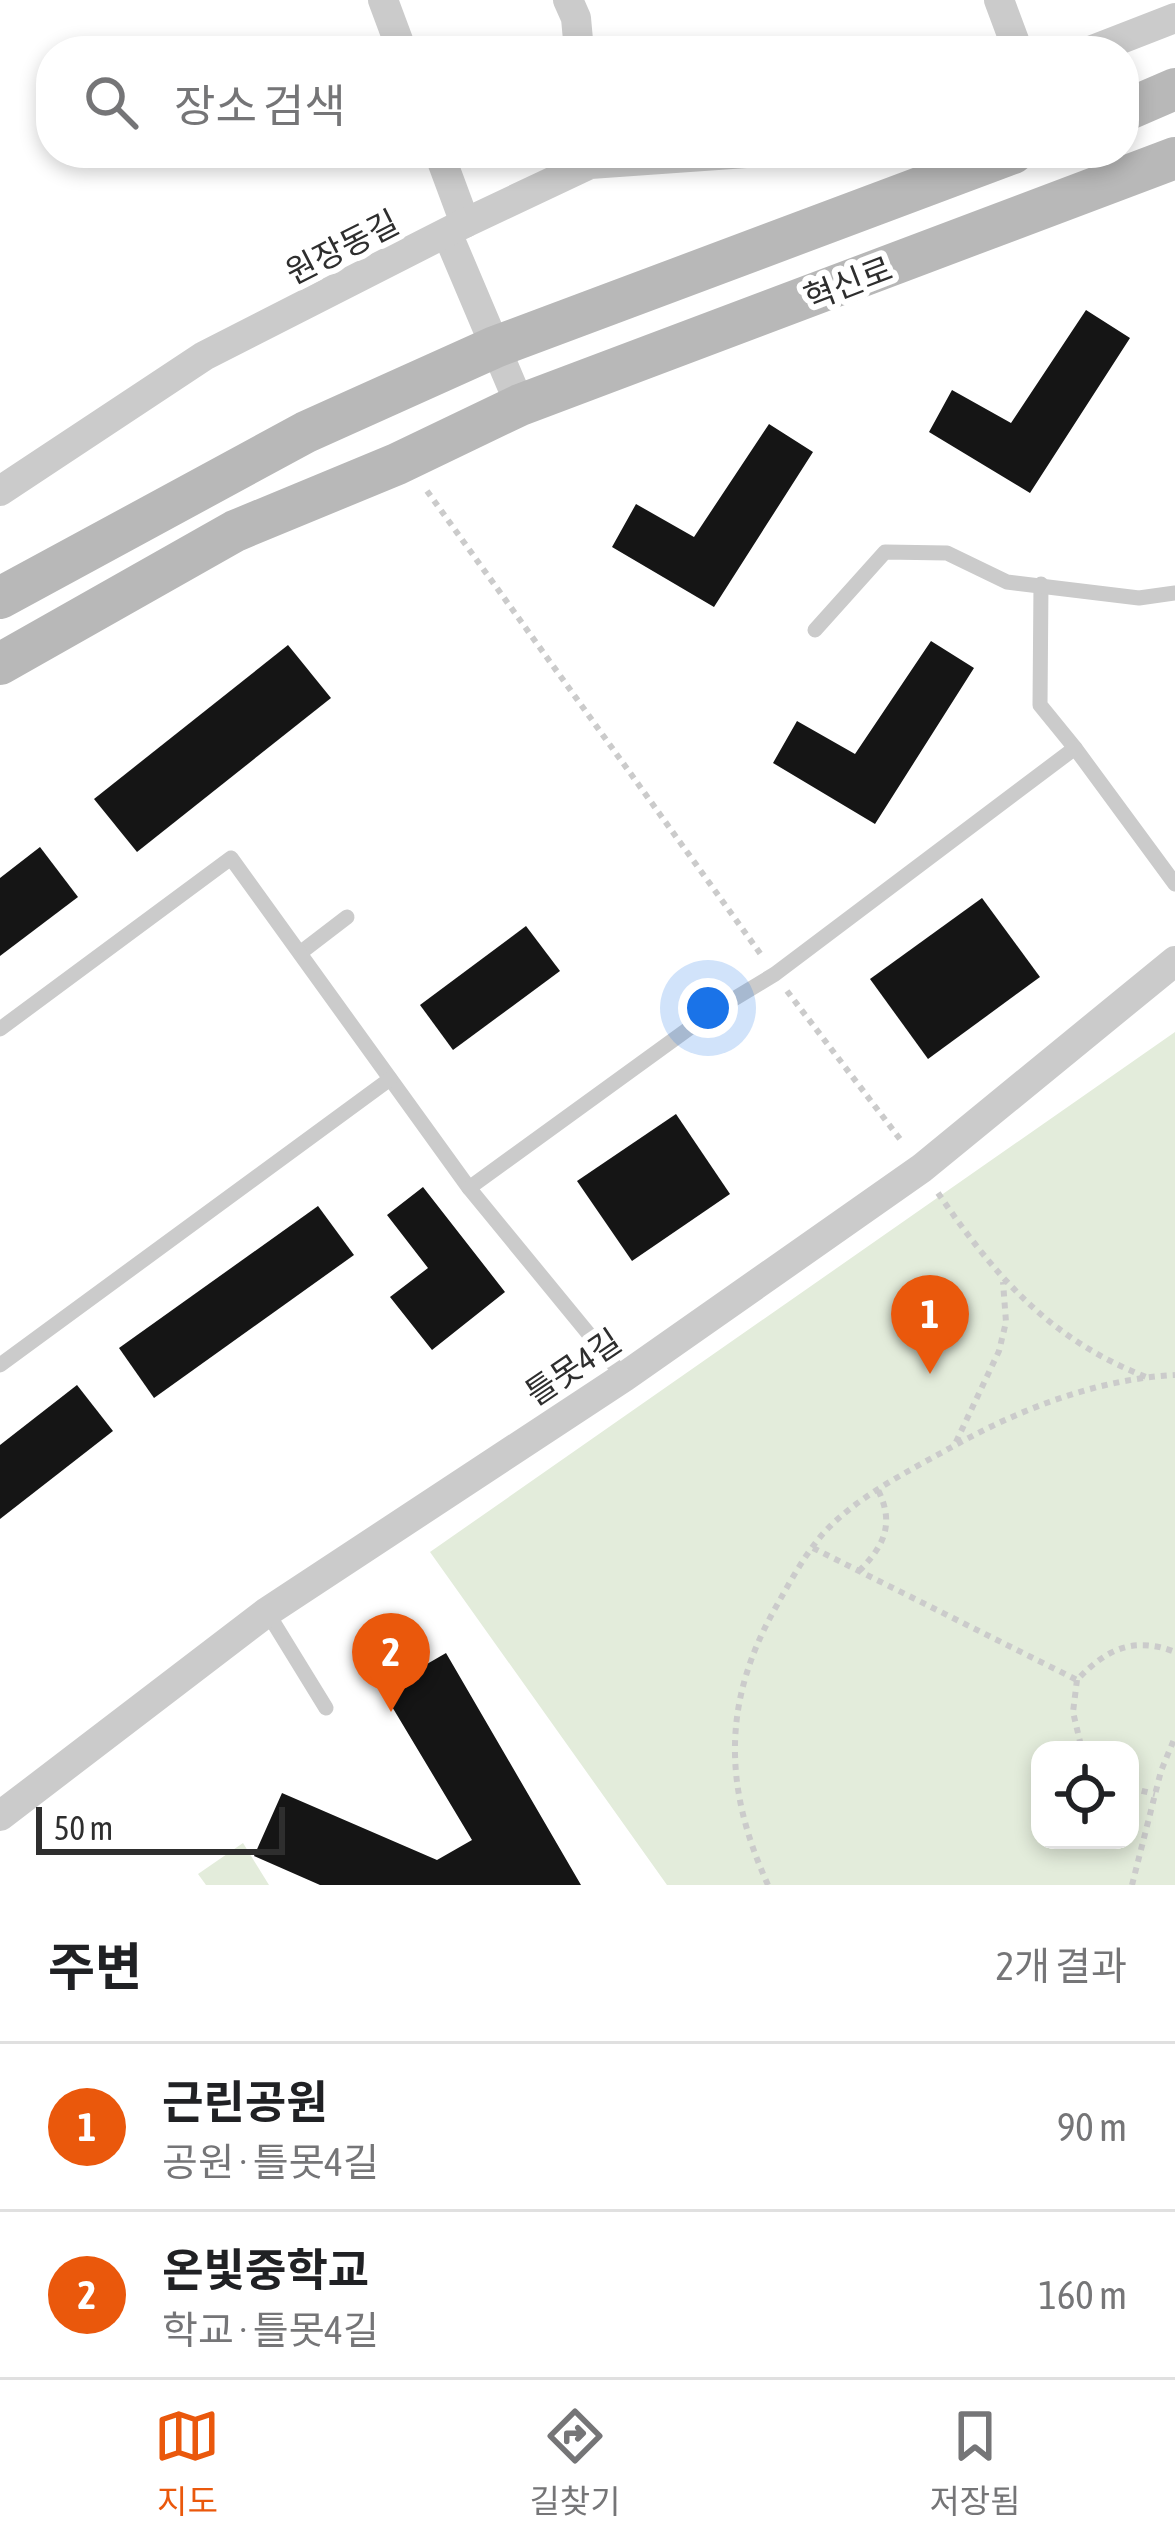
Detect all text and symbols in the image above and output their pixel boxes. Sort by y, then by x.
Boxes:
search box [36,36,1139,168]
icon: search [78,69,144,135]
text: 장소 검색 [174,80,346,132]
street label: 원장동길 [279,203,405,291]
street label: 혁신로 [799,249,897,317]
your location [678,978,738,1038]
pin: 1 [891,1275,969,1374]
street label: 틀못4길 [518,1321,628,1413]
pin: 2 [352,1613,430,1712]
map controls [1031,1741,1139,1849]
button: locate [1031,1741,1139,1849]
scale bar [36,1801,285,1854]
text: 50 m [54,1809,113,1847]
text: 주변 [48,1937,142,1996]
text: 2개 결과 [996,1944,1127,1988]
text: 근린공원 [162,2076,328,2128]
text: 1 [78,2105,96,2149]
text: 90 m [1057,2105,1127,2149]
text: 공원 · 틀못4길 [162,2140,379,2184]
text: 온빛중학교 [162,2244,369,2296]
text: 2 [78,2273,96,2317]
text: 160 m [1039,2273,1127,2317]
text: 학교 · 틀못4길 [162,2308,379,2352]
tab: 지도 [154,2403,220,2523]
tab: 길찾기 [529,2403,621,2523]
tab: 저장됨 [929,2403,1021,2523]

